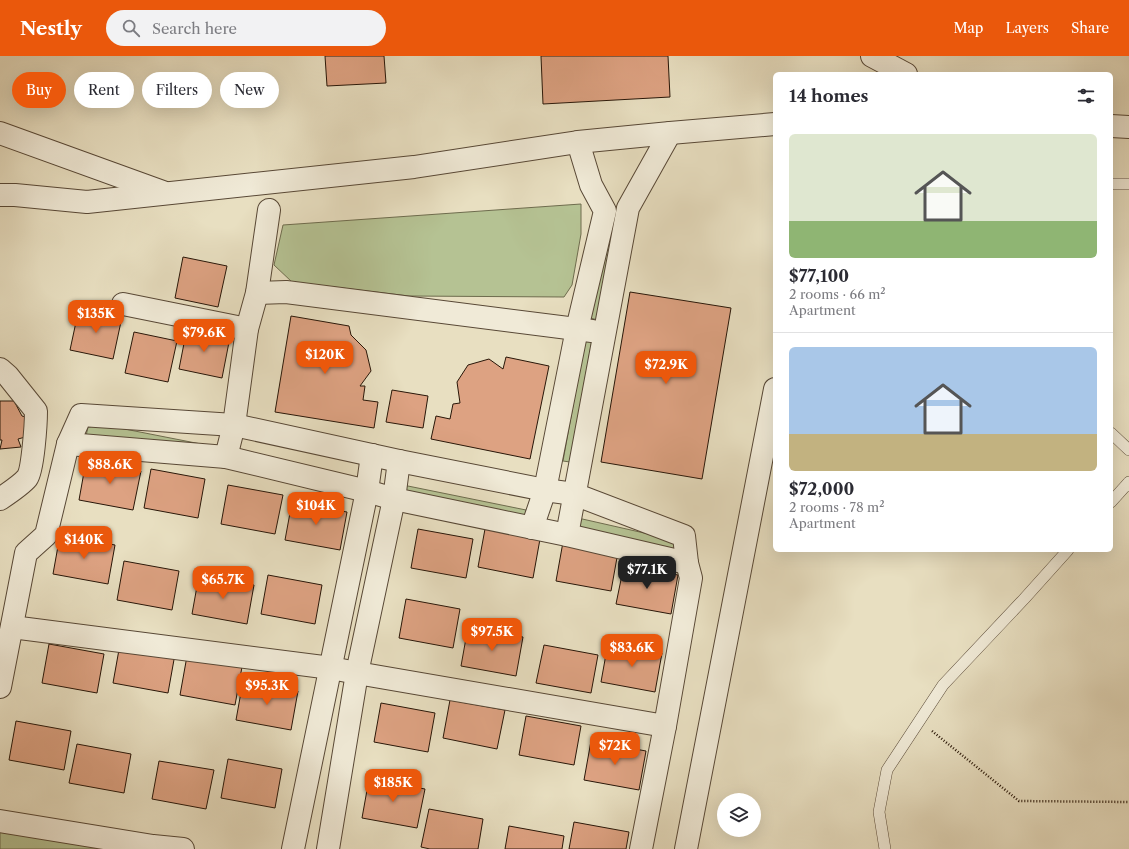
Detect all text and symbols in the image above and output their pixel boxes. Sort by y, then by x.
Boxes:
search box [106,10,386,46]
text: Nestly [20,17,82,40]
icon: search [120,17,142,39]
text: Search here [152,19,237,38]
text: Map [953,19,983,37]
text: Layers [1005,19,1049,37]
text: Share [1071,19,1109,37]
chip: Buy [12,72,66,108]
chip: Rent [74,72,134,108]
chip: Filters [142,72,212,108]
chip: New [220,72,279,108]
icon: filters [1075,85,1097,107]
text: 14 homes [789,86,868,106]
icon: home [907,160,979,232]
text: $77,100 [789,266,849,286]
text: 2 rooms · 66 m² [789,286,886,302]
pin: $135K [68,300,124,334]
text: Apartment [789,302,856,318]
text: $135K [77,305,115,321]
pin: $79.6K [171,319,237,353]
text: $79.6K [182,324,226,340]
pin: $120K [297,341,353,375]
text: $120K [305,346,345,362]
pin: $72.9K [633,351,699,385]
text: $72.9K [644,356,688,372]
icon: home [907,373,979,445]
pin: $88.6K [77,451,143,485]
text: $88.6K [87,456,133,472]
text: $72,000 [789,479,854,499]
pin: $104K [288,492,344,526]
text: $104K [296,497,336,513]
text: 2 rooms · 78 m² [789,499,885,515]
text: Apartment [789,515,856,531]
pin: $140K [56,526,112,560]
text: $140K [64,531,104,547]
pin: $77.1K [614,556,680,590]
text: $77.1K [627,561,667,577]
pin: $65.7K [190,566,256,600]
text: $65.7K [202,571,244,587]
pin: $97.5K [459,618,525,652]
text: $97.5K [471,623,513,639]
pin: $83.6K [599,634,665,668]
text: $83.6K [610,639,654,655]
pin: $95.3K [234,672,300,706]
text: $95.3K [245,677,289,693]
pin: $72K [591,732,639,766]
text: $72K [599,737,631,753]
pin: $185K [365,769,421,803]
text: $185K [374,774,412,790]
map controls [717,793,761,837]
button: layers [717,793,761,837]

